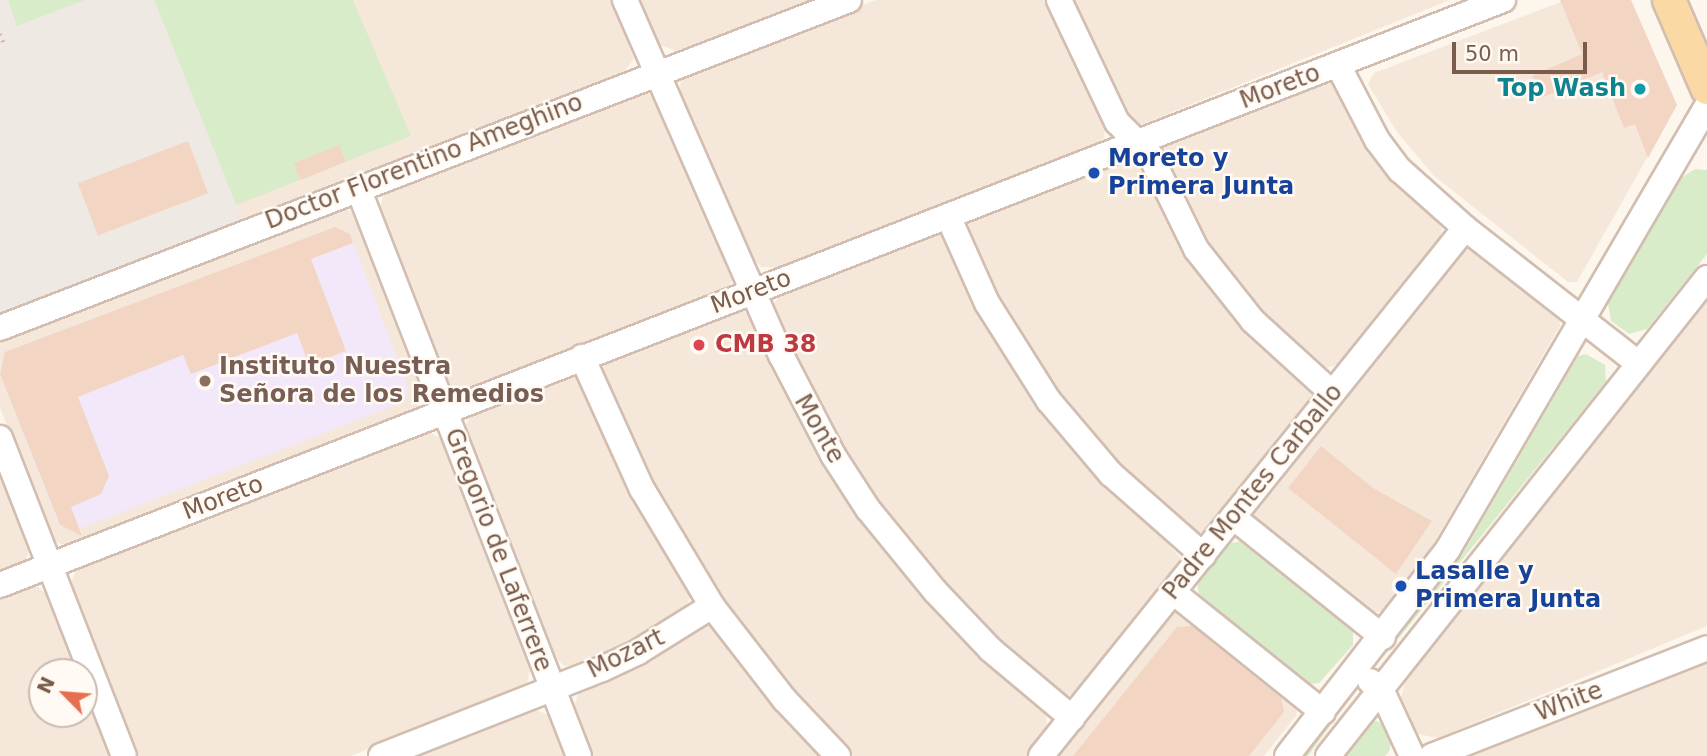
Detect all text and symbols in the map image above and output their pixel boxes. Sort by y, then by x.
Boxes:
scale bar [1455,28,1590,72]
text: 50 m [1465,42,1519,66]
street label: Moreto [1236,59,1324,115]
place label: Top Wash [1498,75,1626,103]
marker: Top Wash [1632,81,1648,97]
street label: Doctor Florentino Ameghino [261,88,587,236]
place label: Moreto y Primera Junta [1108,145,1294,201]
marker: Moreto y Primera Junta [1086,165,1102,181]
street label: Moreto [707,264,795,320]
place label: CMB 38 [715,331,817,359]
marker: CMB 38 [689,335,709,355]
place label: Instituto Nuestra Señora de los Remedios [219,353,544,409]
marker: Instituto Nuestra Señora de los Remedios [197,373,213,389]
street label: Padre Montes Carballo [1157,378,1349,606]
street label: Monte [788,389,850,469]
street label: Gregorio de Laferrere [438,424,558,676]
street label: Moreto [179,470,267,526]
place label: Lasalle y Primera Junta [1415,558,1601,614]
marker: Lasalle y Primera Junta [1393,578,1409,594]
street label: Mozart [583,623,669,685]
north arrow [28,658,98,728]
text: N [32,673,59,697]
street label: White [1531,676,1607,728]

